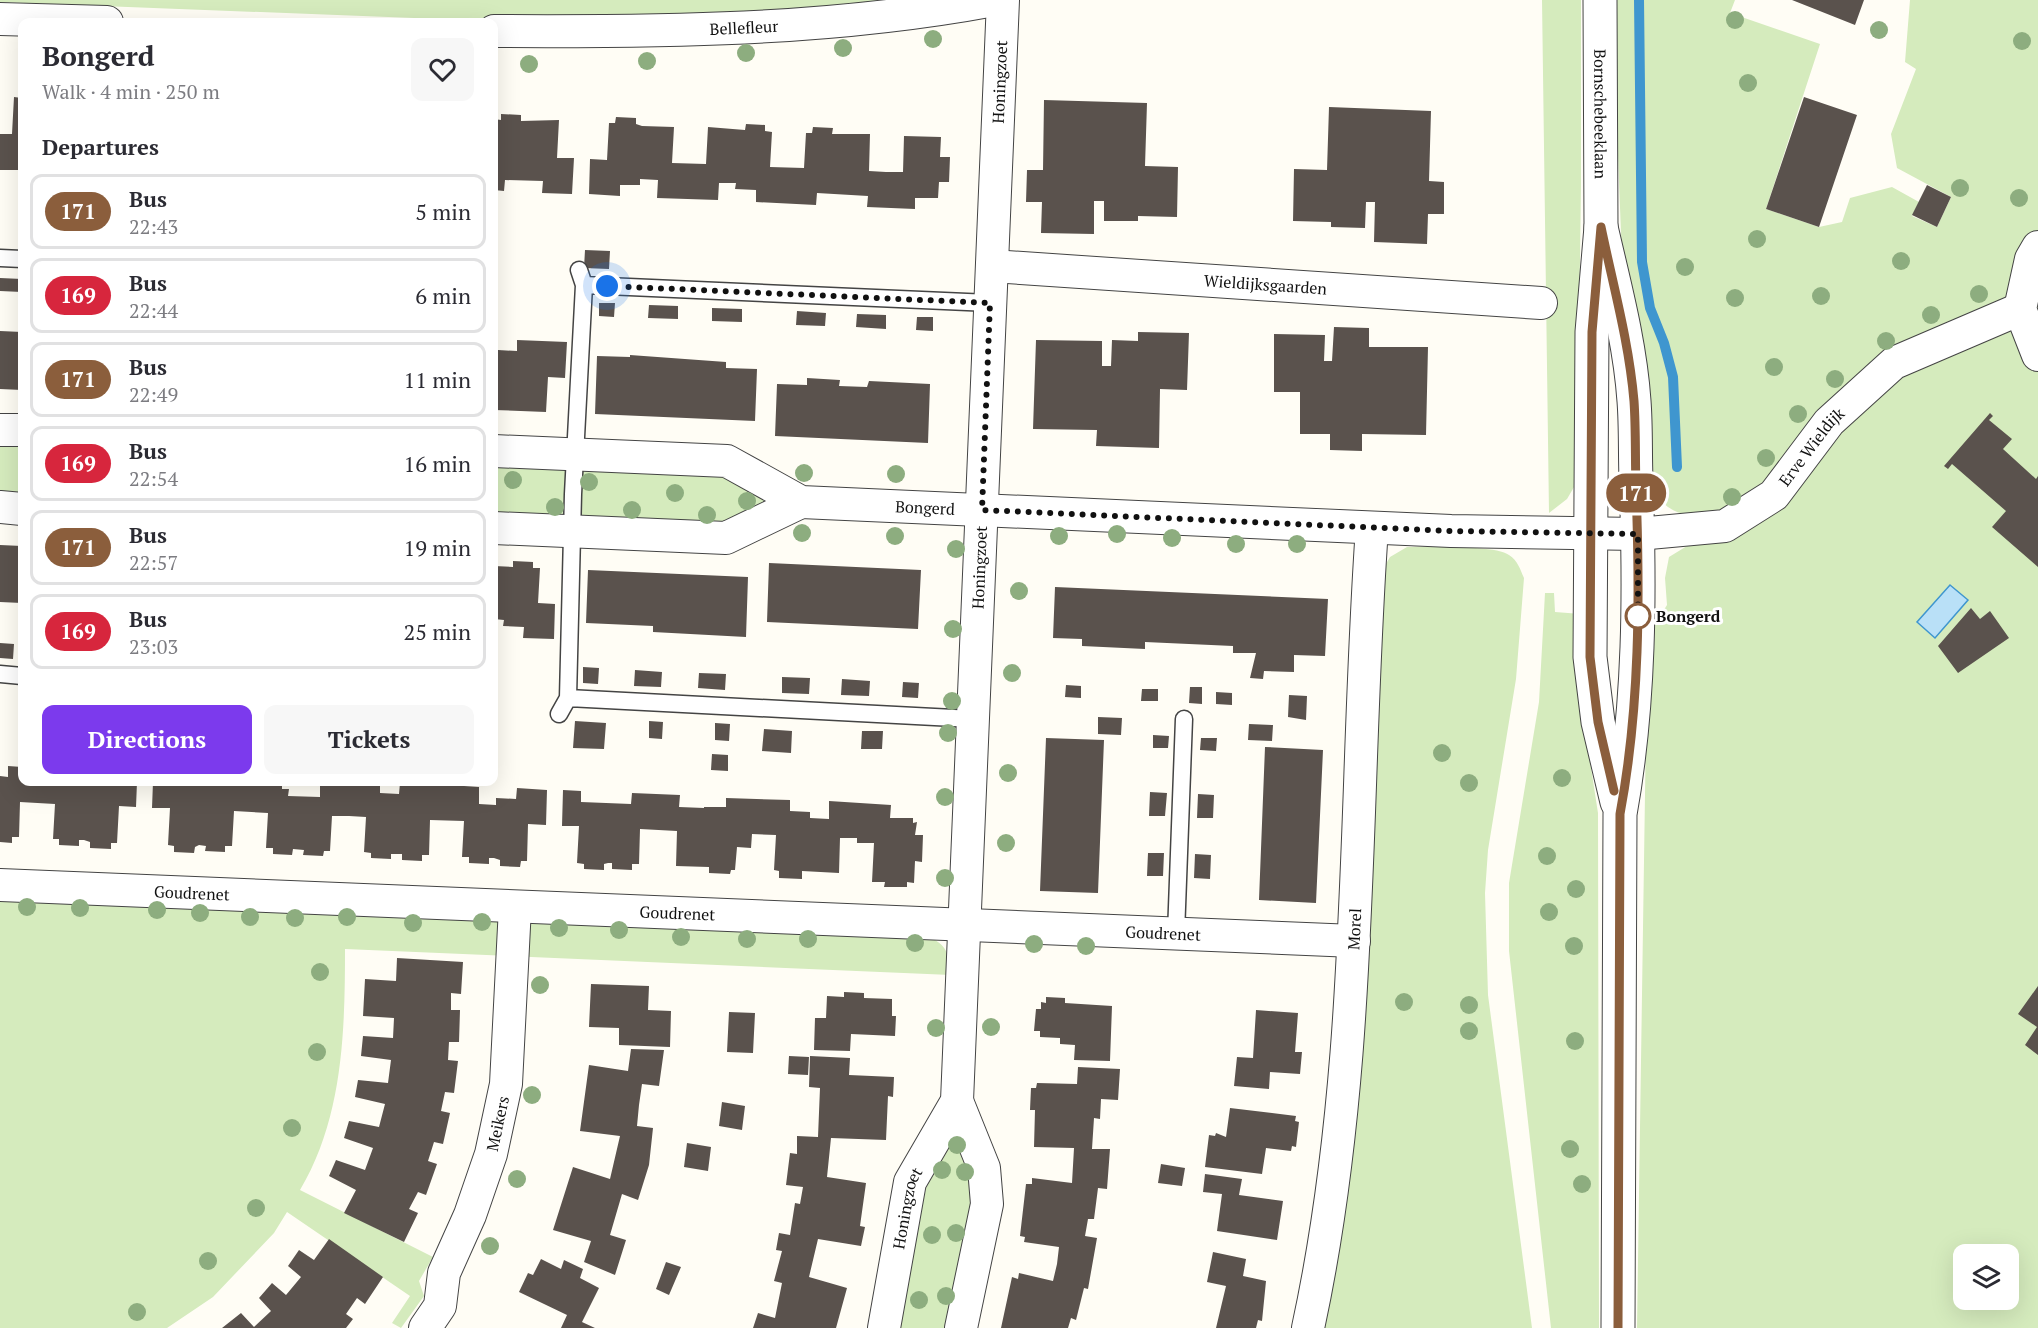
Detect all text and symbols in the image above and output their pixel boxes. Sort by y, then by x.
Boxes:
street label: Bellefleur [709,15,780,40]
text: Bongerd [42,37,155,74]
button: heart [411,38,474,101]
street label: Honingzoet [987,40,1012,124]
street label: Bornschebeeklaan [1589,49,1612,179]
text: Walk · 4 min · 250 m [42,78,220,105]
text: Departures [42,132,159,161]
text: Bus [129,184,167,213]
text: 171 [60,197,96,225]
text: 5 min [415,197,471,226]
text: 22:43 [129,213,178,240]
text: Bus [129,268,167,297]
street label: Wieldijksgaarden [1203,269,1328,300]
your location [592,271,622,301]
text: 169 [60,281,96,309]
text: 6 min [415,281,471,310]
text: 22:44 [129,297,178,324]
text: Bus [129,352,167,381]
text: 171 [60,365,96,393]
text: 11 min [404,365,471,394]
text: 22:49 [129,381,178,408]
street label: Erve Wieldijk [1774,402,1850,491]
text: Bus [129,436,167,465]
text: 169 [60,449,96,477]
text: 16 min [404,449,471,478]
text: 22:54 [129,465,178,492]
line badge: 171 [1602,474,1670,512]
text: 171 [1618,479,1654,507]
street label: Bongerd [895,495,956,520]
text: Bus [129,520,167,549]
street label: Honingzoet [967,525,992,609]
text: 171 [60,533,96,561]
text: 19 min [404,533,471,562]
text: 22:57 [129,549,178,576]
marker: Bongerd [1625,603,1651,629]
text: Bus [129,604,167,633]
place label: Bongerd [1656,605,1721,627]
text: 169 [60,617,96,645]
text: 25 min [404,617,471,646]
text: 23:03 [129,633,178,660]
button: Directions [42,705,252,774]
button: Tickets [264,705,474,774]
street label: Goudrenet [154,880,230,905]
street label: Goudrenet [639,900,716,926]
street label: Morel [1342,908,1366,951]
street label: Goudrenet [1125,921,1201,946]
street label: Meikers [481,1094,514,1153]
street label: Honingzoet [887,1163,927,1251]
map controls [1953,1244,2019,1310]
button: layers [1953,1244,2019,1310]

